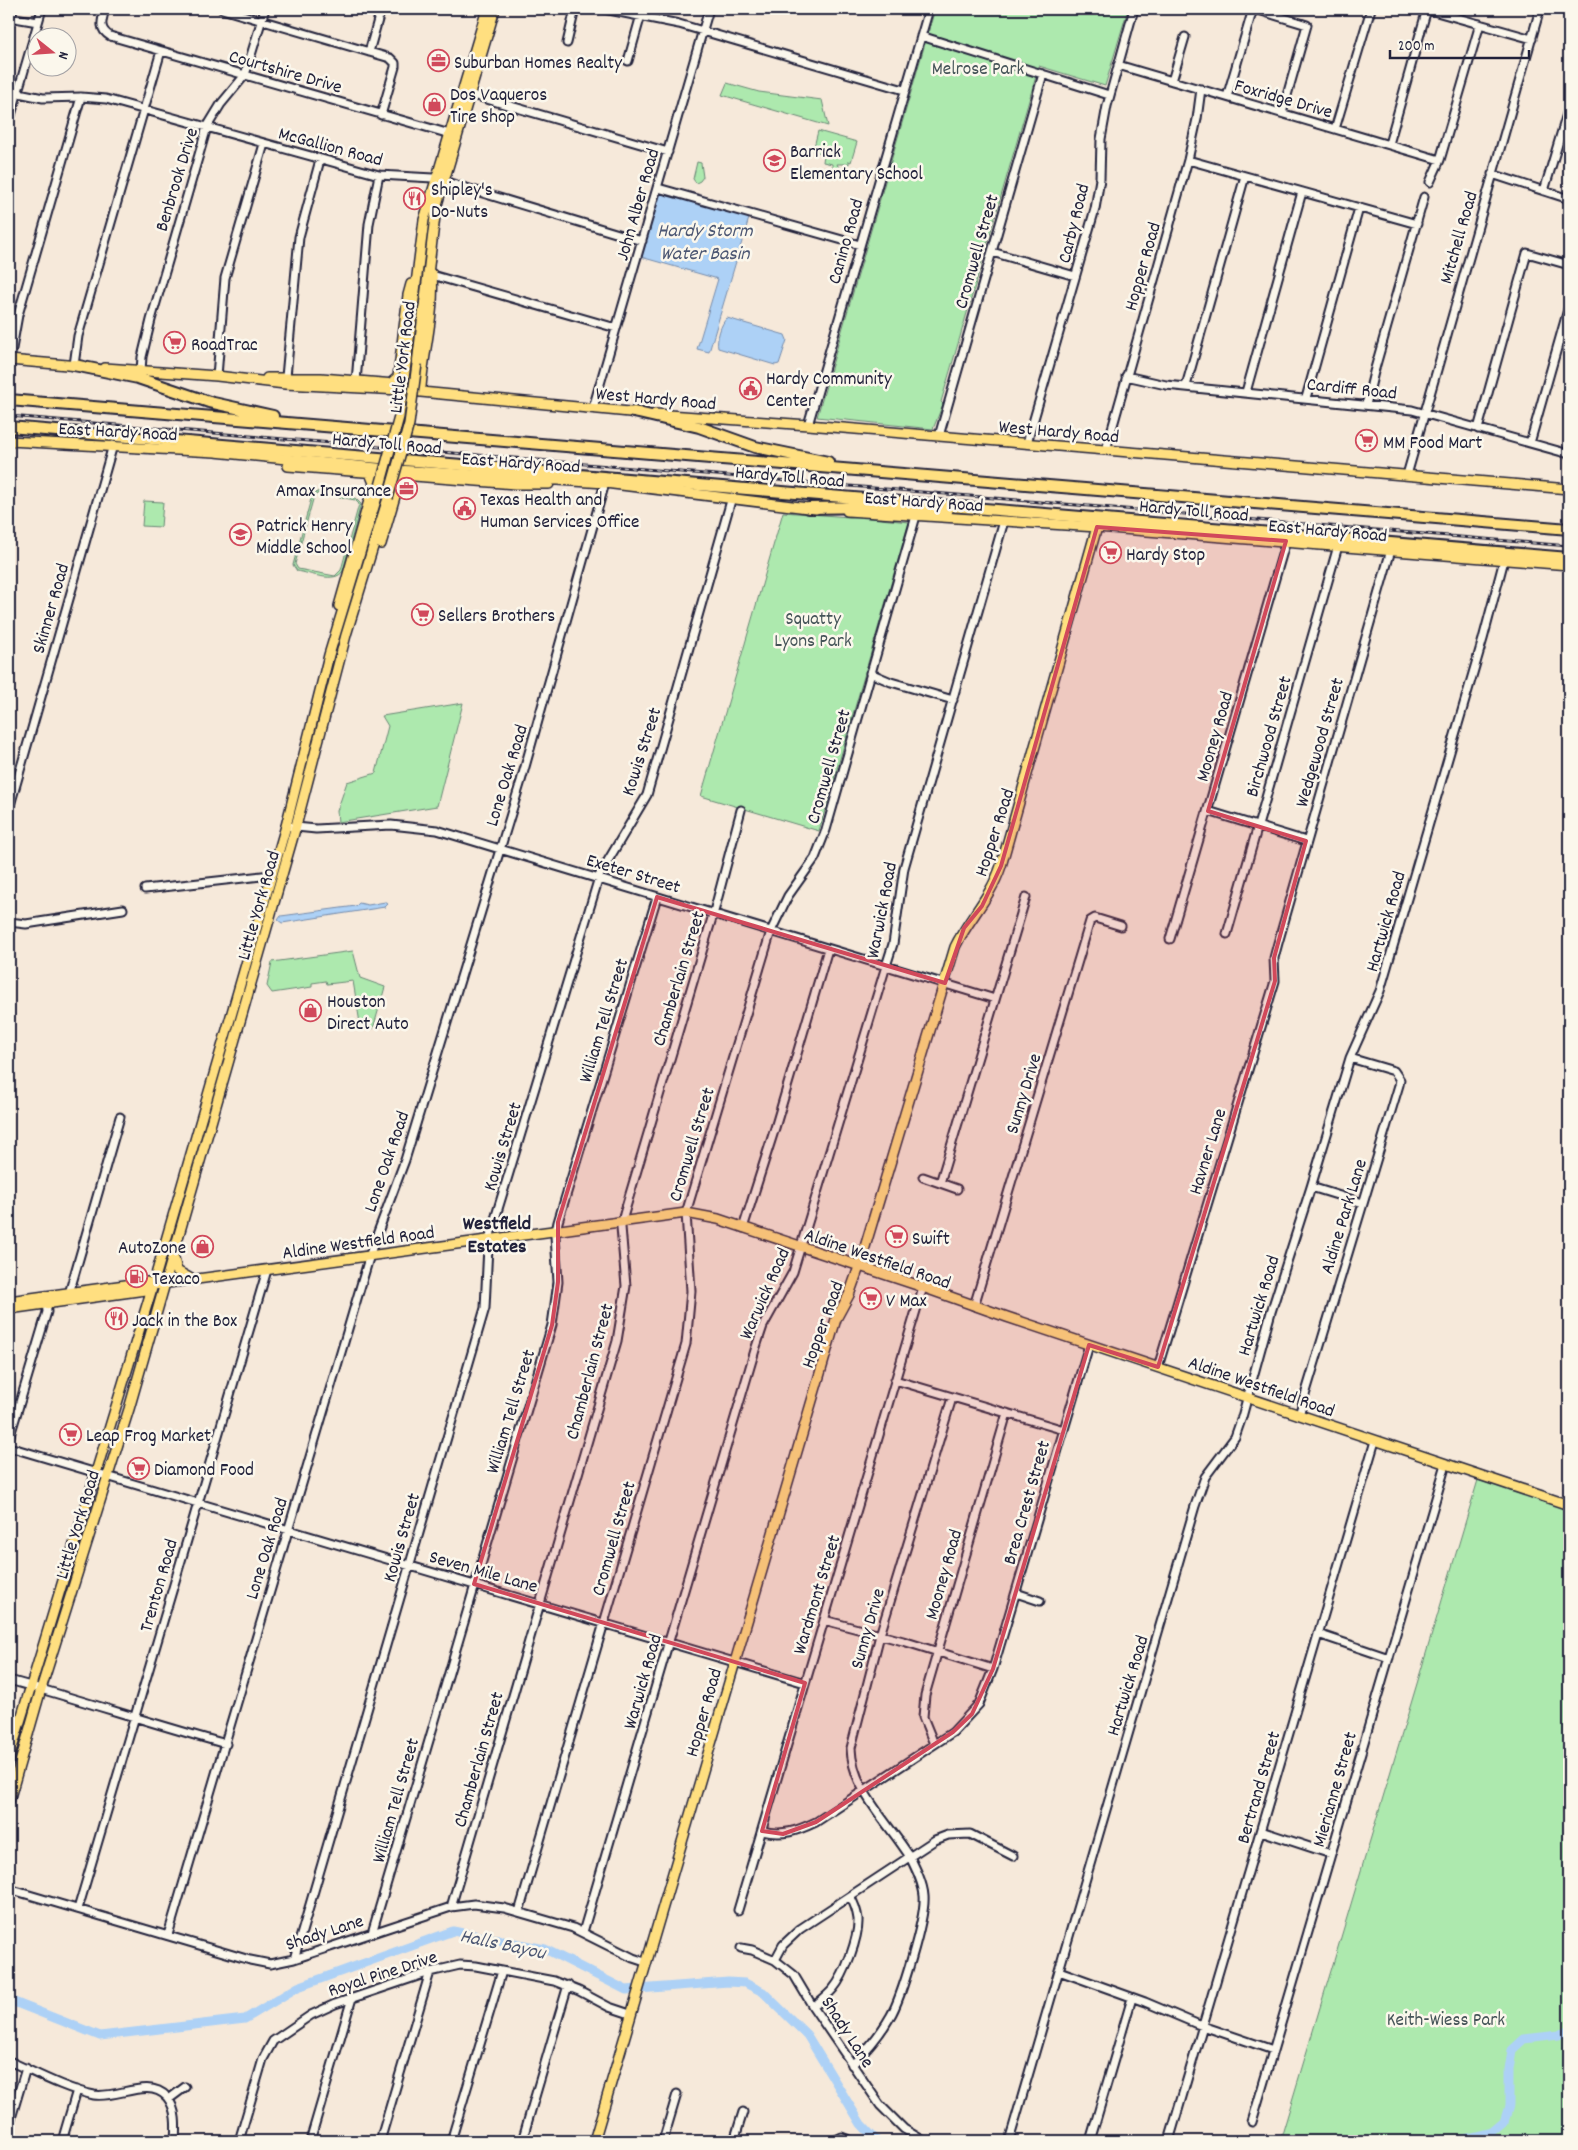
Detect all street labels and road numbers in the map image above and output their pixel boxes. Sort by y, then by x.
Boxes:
street label: Courtshire Drive [225,44,345,102]
street label: Foxridge Drive [1231,73,1335,127]
street label: McGallion Road [275,122,385,175]
street label: Benbrook Drive [150,125,207,235]
street label: John Alber Road [610,146,668,264]
street label: Carby Road [1052,181,1098,266]
street label: Mitchell Road [1434,188,1486,287]
street label: Cromwell Street [949,191,1008,312]
street label: Canino Road [822,196,872,288]
street label: Hopper Road [1119,220,1170,314]
street label: Little York Road [384,300,425,415]
street label: Cardiff Road [1305,372,1398,409]
street label: West Hardy Road [594,382,717,419]
street label: West Hardy Road [997,415,1120,452]
street label: East Hardy Road [58,417,178,450]
street label: Hardy Toll Road [331,427,443,464]
street label: East Hardy Road [460,447,581,482]
street label: Hardy Toll Road [734,460,846,497]
street label: East Hardy Road [863,486,984,521]
street label: Hardy Toll Road [1138,494,1250,531]
street label: East Hardy Road [1267,514,1388,551]
street label: Skinner Road [27,561,78,657]
street label: Birchwood Street [1240,673,1300,801]
street label: Wedgewood Street [1290,675,1353,811]
street label: Mooney Road [1191,689,1242,785]
street label: Kowis Street [616,704,670,800]
street label: Cromwell Street [801,706,860,827]
street label: Lone Oak Road [480,722,537,830]
street label: Hopper Road [969,786,1023,881]
street label: Little York Road [232,848,289,964]
street label: Exeter Street [583,848,683,902]
street label: Warwick Road [861,860,906,961]
street label: Hartwick Road [1360,868,1415,976]
street label: Chamberlain Street [647,908,714,1050]
street label: William Tell Street [574,956,637,1087]
street label: Sunny Drive [1000,1050,1050,1138]
street label: Cromwell Street [663,1085,724,1205]
street label: Kowis Street [478,1099,531,1195]
street label: Havner Lane [1183,1106,1235,1198]
street label: Lone Oak Road [358,1108,418,1216]
street label: Aldine Park Lane [1315,1156,1376,1278]
street label: Aldine Westfield Road [281,1220,436,1269]
street label: Aldine Westfield Road [800,1223,954,1298]
street label: Warwick Road [734,1244,798,1345]
street label: Hartwick Road [1232,1252,1288,1360]
street label: Hopper Road [796,1278,853,1373]
street label: Chamberlain Street [560,1301,623,1443]
street label: William Tell Street [481,1347,544,1478]
street label: Aldine Westfield Road [1184,1351,1338,1426]
street label: Brea Crest Street [998,1438,1059,1568]
street label: Little York Road [50,1467,109,1583]
street label: Cromwell Street [586,1478,645,1599]
street label: Kowis Street [378,1490,429,1586]
street label: Lone Oak Road [240,1495,297,1603]
street label: Mooney Road [920,1527,971,1623]
street label: Wardmont Street [787,1532,849,1658]
street label: Trenton Road [134,1536,187,1636]
street label: Seven Mile Lane [426,1545,541,1602]
street label: Sunny Drive [845,1585,894,1672]
street label: Warwick Road [618,1631,671,1733]
street label: Hartwick Road [1101,1632,1157,1740]
street label: Hopper Road [680,1666,731,1760]
street label: Chamberlain Street [448,1689,513,1831]
street label: Bertrand Street [1231,1729,1289,1847]
street label: Mierianne Street [1307,1729,1366,1851]
street label: William Tell Street [367,1735,428,1867]
street label: Shady Lane [282,1909,368,1960]
street label: Royal Pine Drive [325,1945,441,2006]
street label: Shady Lane [813,1992,879,2074]

